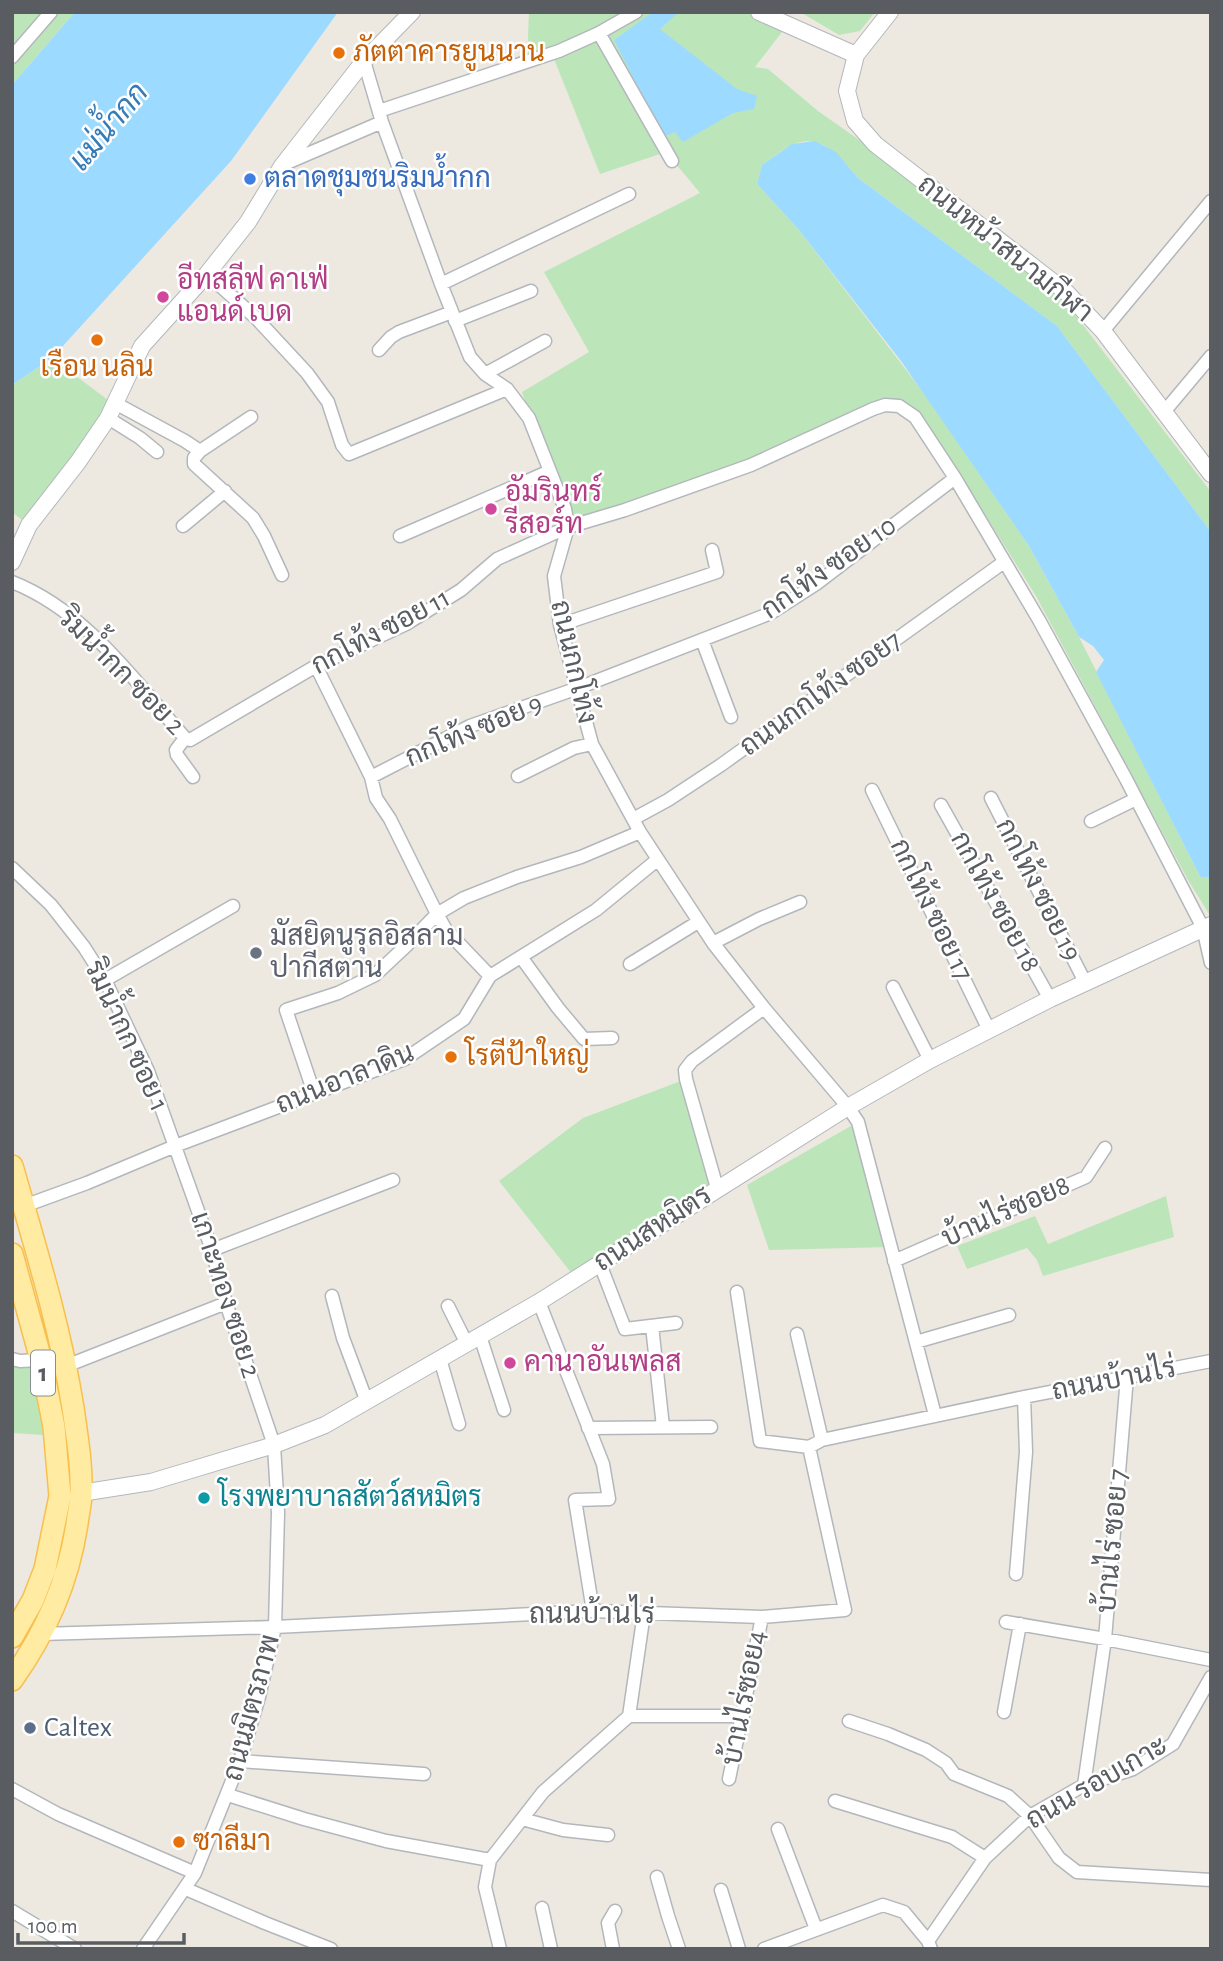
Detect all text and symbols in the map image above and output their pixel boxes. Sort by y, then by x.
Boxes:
place label: ภัตตาคารยูนนาน [353,33,545,71]
marker: ภัตตาคารยูนนาน [331,45,347,61]
water label: แม่น้ำกก [54,69,154,176]
place label: ตลาดชุมชนริมน้ำกก [264,153,491,197]
street label: ถนนหน้าสนามกีฬา [912,166,1101,328]
marker: ตลาดชุมชนริมน้ำกก [242,171,258,187]
place label: อีทสลีฟ คาเฟ่ แอนด์ เบด [177,261,328,327]
marker: อีทสลีฟ คาเฟ่ แอนด์ เบด [155,289,171,305]
marker: เรือน นลิน [89,332,105,348]
place label: เรือน นลิน [40,348,154,382]
place label: อัมรินทร์ รีสอร์ท [504,472,602,539]
marker: อัมรินทร์ รีสอร์ท [483,501,499,517]
street label: กกโท้ง ซอย 10 [753,506,901,625]
street label: กกโท้ง ซอย 11 [304,578,455,680]
street label: ริมน้ำกก ซอย 2 [51,594,198,741]
street label: ถนนกกโท้ง [545,596,608,726]
street label: ถนนกกโท้ง ซอย7 [731,621,907,762]
street label: กกโท้ง ซอย 9 [399,683,547,772]
street label: กกโท้ง ซอย 19 [990,811,1092,966]
street label: กกโท้ง ซอย 18 [945,824,1051,977]
street label: กกโท้ง ซอย 17 [885,831,984,985]
place label: มัสยิดนูรุลอิสลาม ปากีสตาน [270,917,463,983]
marker: มัสยิดนูรุลอิสลาม ปากีสตาน [248,945,264,961]
street label: ริมน้ำกก ซอย 1 [78,950,184,1116]
street label: ถนนอาลาดิน [270,1035,418,1119]
place label: โรตีป้าใหญ่ [463,1036,590,1073]
marker: โรตีป้าใหญ่ [443,1049,459,1065]
street label: บ้านไร่ซอย8 [935,1165,1074,1253]
street label: ถนนสหมิตร [587,1177,717,1277]
street label: เกาะทอง ซอย 2 [185,1209,265,1381]
place label: คานาอันเพลส [524,1343,681,1377]
street label: ถนนบ้านไร่ [1048,1347,1178,1406]
road number: 1 [31,1350,55,1396]
marker: คานาอันเพลส [502,1355,518,1371]
street label: บ้านไร่ ซอย 7 [1086,1467,1133,1614]
place label: โรงพยาบาลสัตว์สหมิตร [216,1477,482,1512]
marker: โรงพยาบาลสัตว์สหมิตร [196,1490,212,1506]
street label: ถนนบ้านไร่ [529,1594,655,1629]
street label: บ้านไร่ซอย4 [711,1627,772,1768]
street label: ถนนมิตรภาพ [215,1631,285,1784]
place label: Caltex [44,1714,112,1742]
marker: Caltex [22,1720,38,1736]
street label: ถนน รอบเกาะ [1022,1731,1172,1835]
place label: ซาลีมา [193,1822,271,1856]
marker: ซาลีมา [171,1834,187,1850]
scale bar [18,1902,184,1946]
text: 100 m [28,1916,78,1937]

